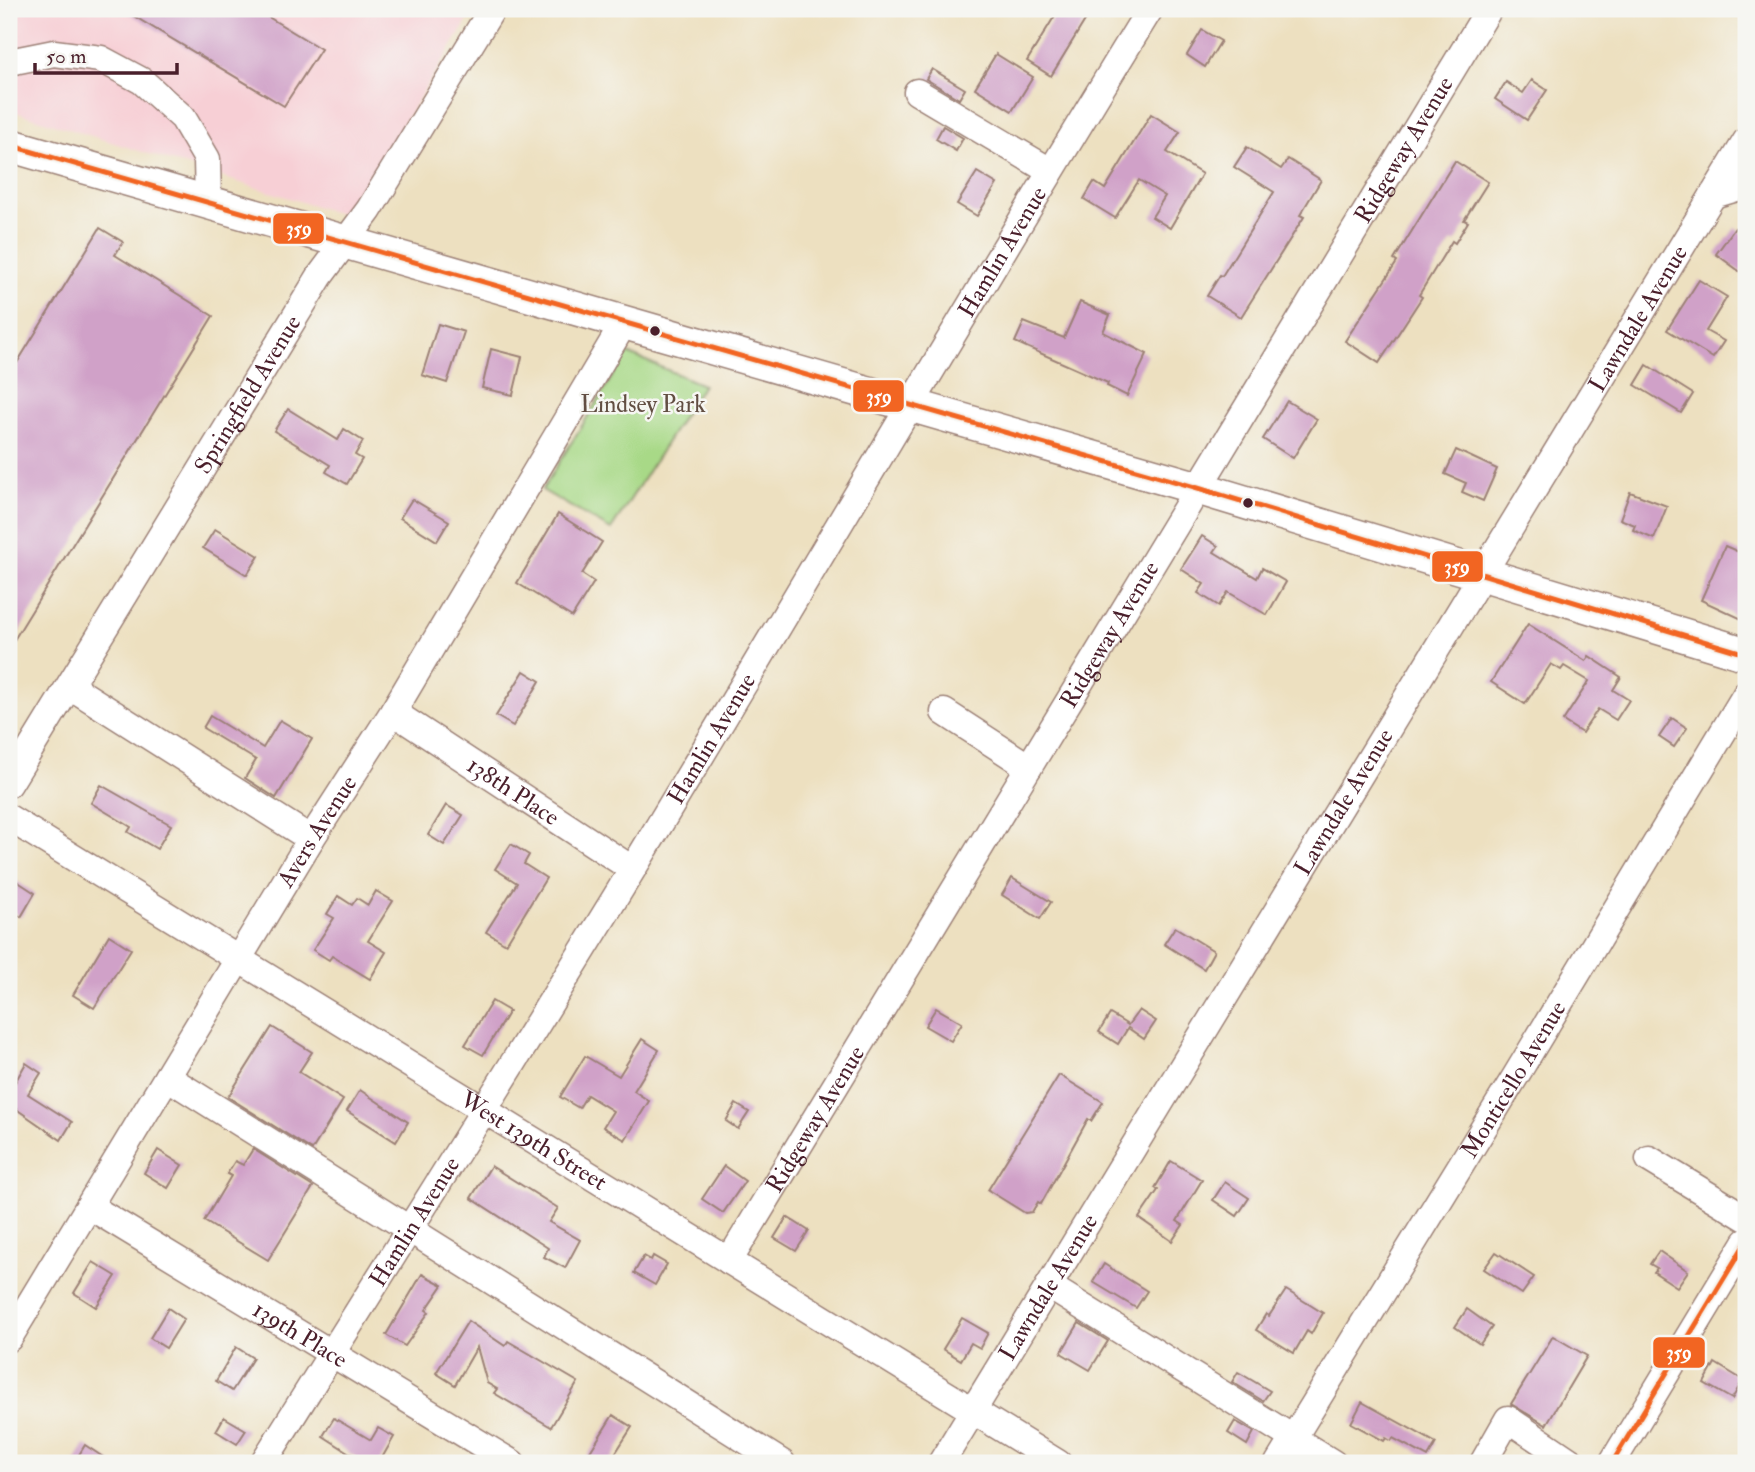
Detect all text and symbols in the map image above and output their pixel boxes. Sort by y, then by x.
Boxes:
scale bar [35,32,177,76]
text: 50 m [46,43,87,70]
street label: Ridgeway Avenue [1348,71,1460,229]
street label: Hamlin Avenue [951,181,1054,323]
line badge: 359 [272,212,325,245]
text: 359 [286,217,312,241]
street label: Lawndale Avenue [1582,240,1695,398]
street label: Springfield Avenue [188,309,308,480]
unlabelled marker [648,324,662,338]
line badge: 359 [852,379,905,413]
text: 359 [866,385,892,409]
park label: Lindsey Park [580,389,706,420]
unlabelled marker [1241,496,1255,510]
line badge: 359 [1431,550,1484,583]
street label: Ridgeway Avenue [1053,555,1166,714]
text: 359 [1444,555,1470,579]
street label: Hamlin Avenue [660,667,763,810]
street label: Lawndale Avenue [1287,723,1401,881]
street label: 138th Place [461,750,565,833]
street label: Avers Avenue [270,769,364,894]
street label: Monticello Avenue [1454,995,1573,1164]
street label: Ridgeway Avenue [759,1040,872,1199]
street label: West 139th Street [453,1084,613,1198]
street label: Hamlin Avenue [362,1151,467,1293]
street label: Lawndale Avenue [992,1208,1105,1366]
street label: 139th Place [247,1294,353,1375]
line badge: 359 [1652,1336,1706,1369]
text: 359 [1666,1341,1692,1365]

